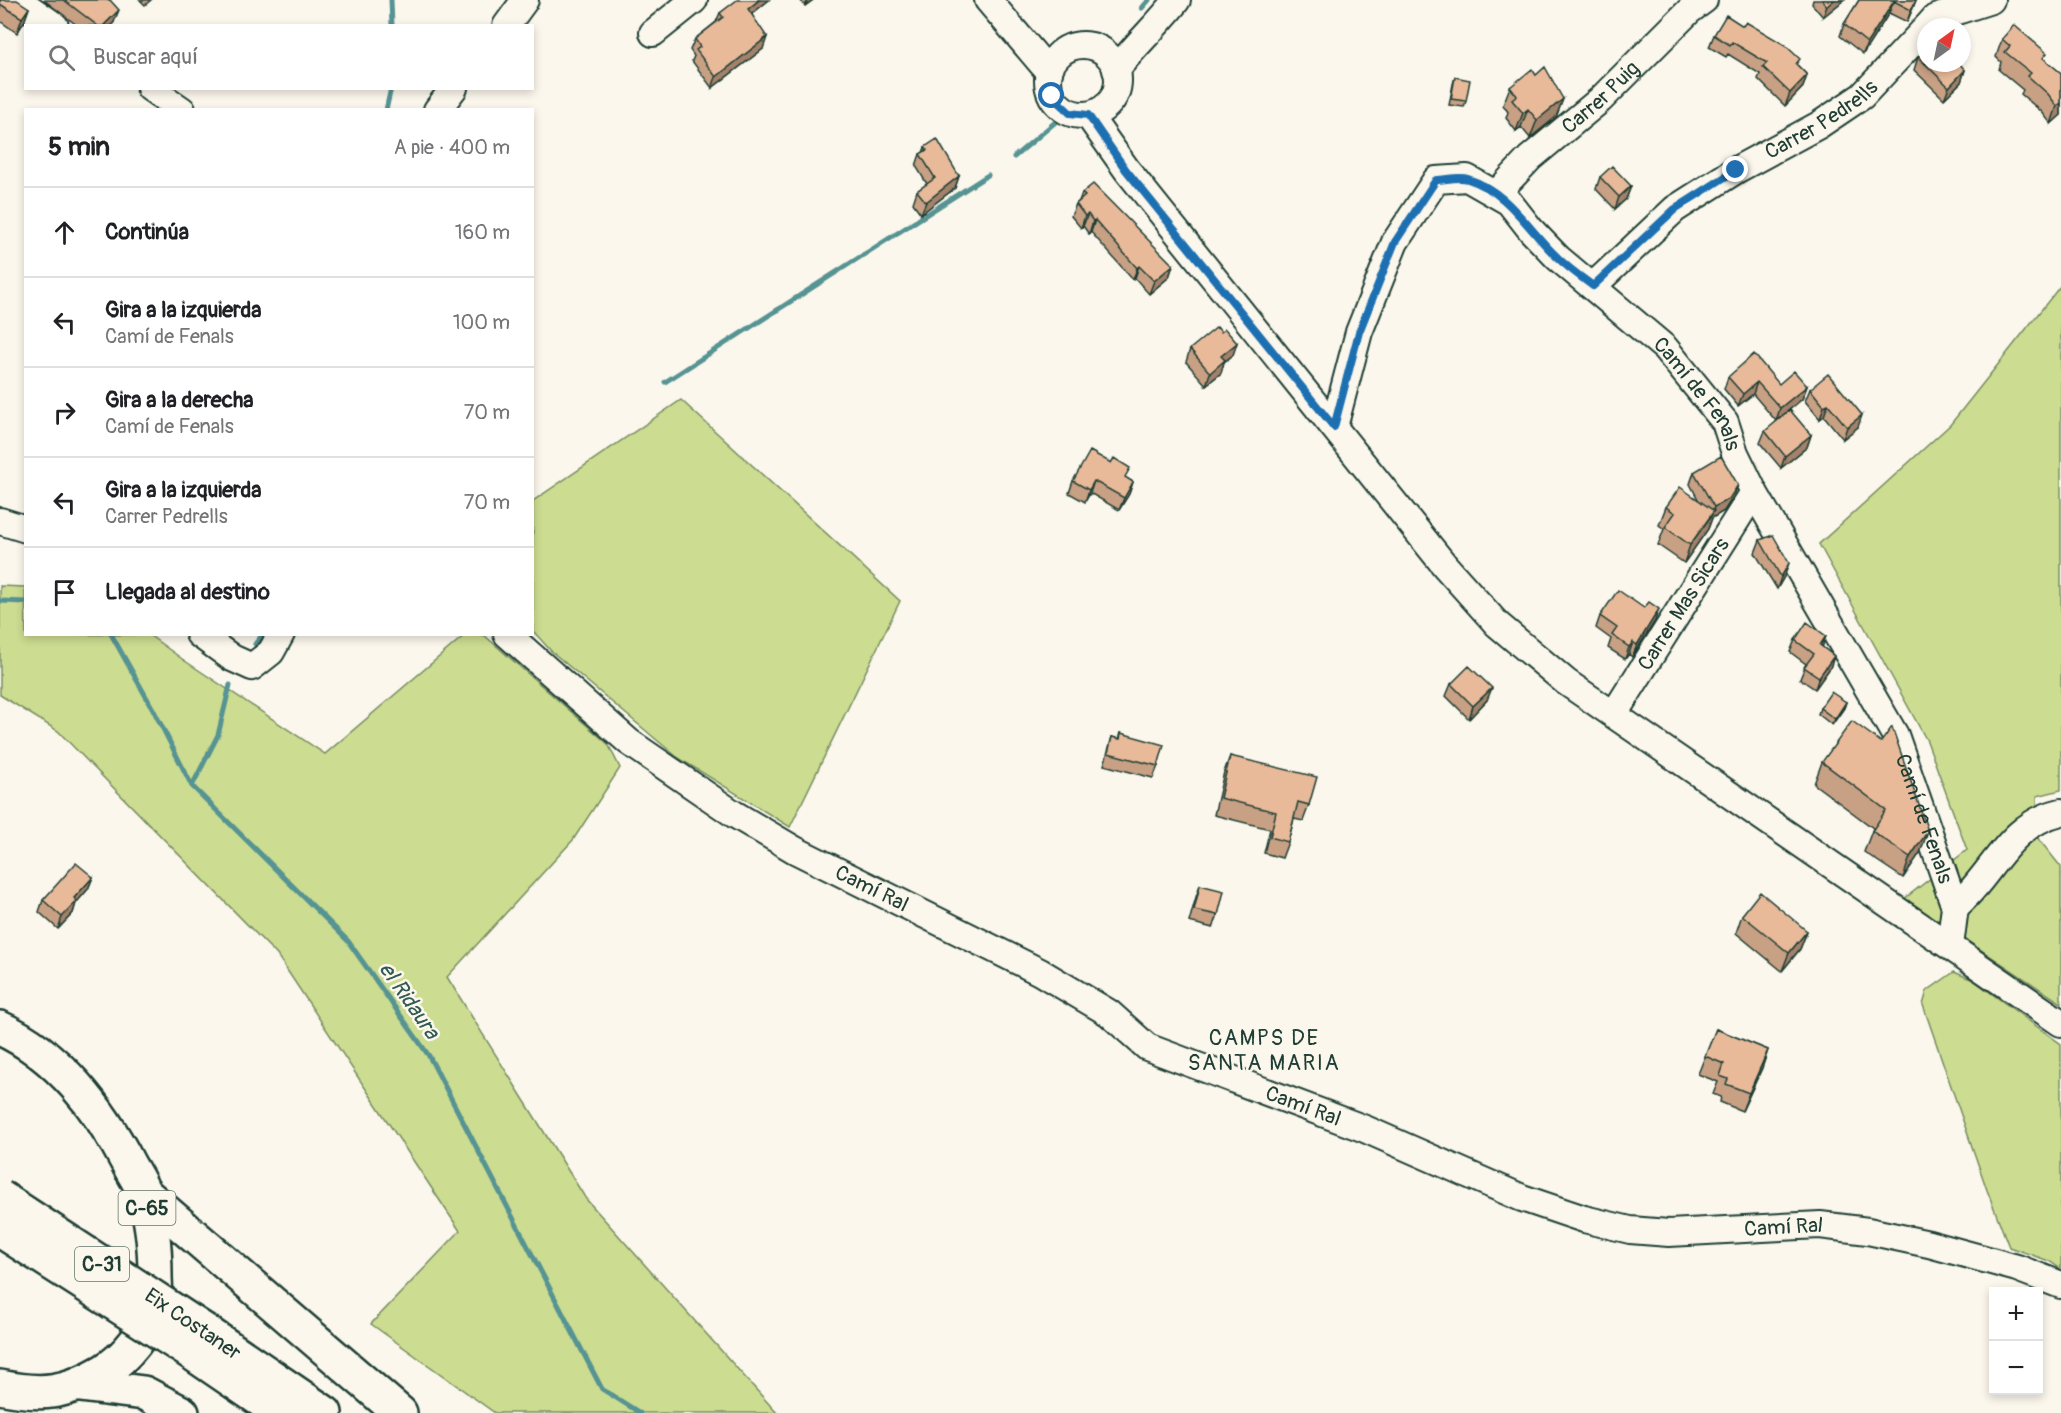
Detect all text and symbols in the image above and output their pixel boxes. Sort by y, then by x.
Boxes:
north arrow [1917,18,1971,72]
search box [24,24,534,90]
icon: search [45,41,78,74]
text: Buscar aquí [93,43,198,71]
street label: Carrer Puig [1556,55,1645,140]
street label: Carrer Pedrells [1760,74,1884,166]
route start [1038,82,1064,108]
text: 5 min [48,131,110,163]
text: A pie · 400 m [394,135,510,160]
route end [1722,156,1748,182]
icon: ahead [48,216,81,249]
text: Continúa [105,218,189,246]
text: 160 m [455,220,510,245]
text: Gira a la izquierda [105,296,262,324]
icon: left [48,306,81,339]
text: 100 m [453,310,510,335]
text: Camí de Fenals [105,324,234,349]
street label: Camí de Fenals [1648,331,1746,455]
text: Gira a la derecha [105,386,253,414]
icon: right [48,396,81,429]
text: 70 m [464,400,510,425]
text: Camí de Fenals [105,414,234,439]
text: Gira a la izquierda [105,476,262,504]
icon: left [48,486,81,519]
text: 70 m [464,490,510,515]
text: Carrer Pedrells [105,504,228,529]
street label: Carrer Mas Sicars [1632,532,1736,676]
icon: arrive [48,576,81,609]
text: Llegada al destino [105,578,270,606]
street label: Camí de Fenals [1889,750,1959,888]
street label: Camí Ral [830,859,913,918]
water label: el Ridaura [373,957,447,1046]
district label: CAMPS DE SANTA MARIA [1188,1024,1340,1077]
street label: Camí Ral [1261,1080,1345,1133]
road number: C-65 [118,1191,176,1225]
street label: Camí Ral [1744,1212,1824,1243]
road number: C-31 [75,1247,129,1281]
street label: Eix Costaner [139,1282,247,1367]
map controls [1989,1287,2043,1395]
button: + [1989,1287,2043,1341]
button: − [1989,1341,2043,1395]

